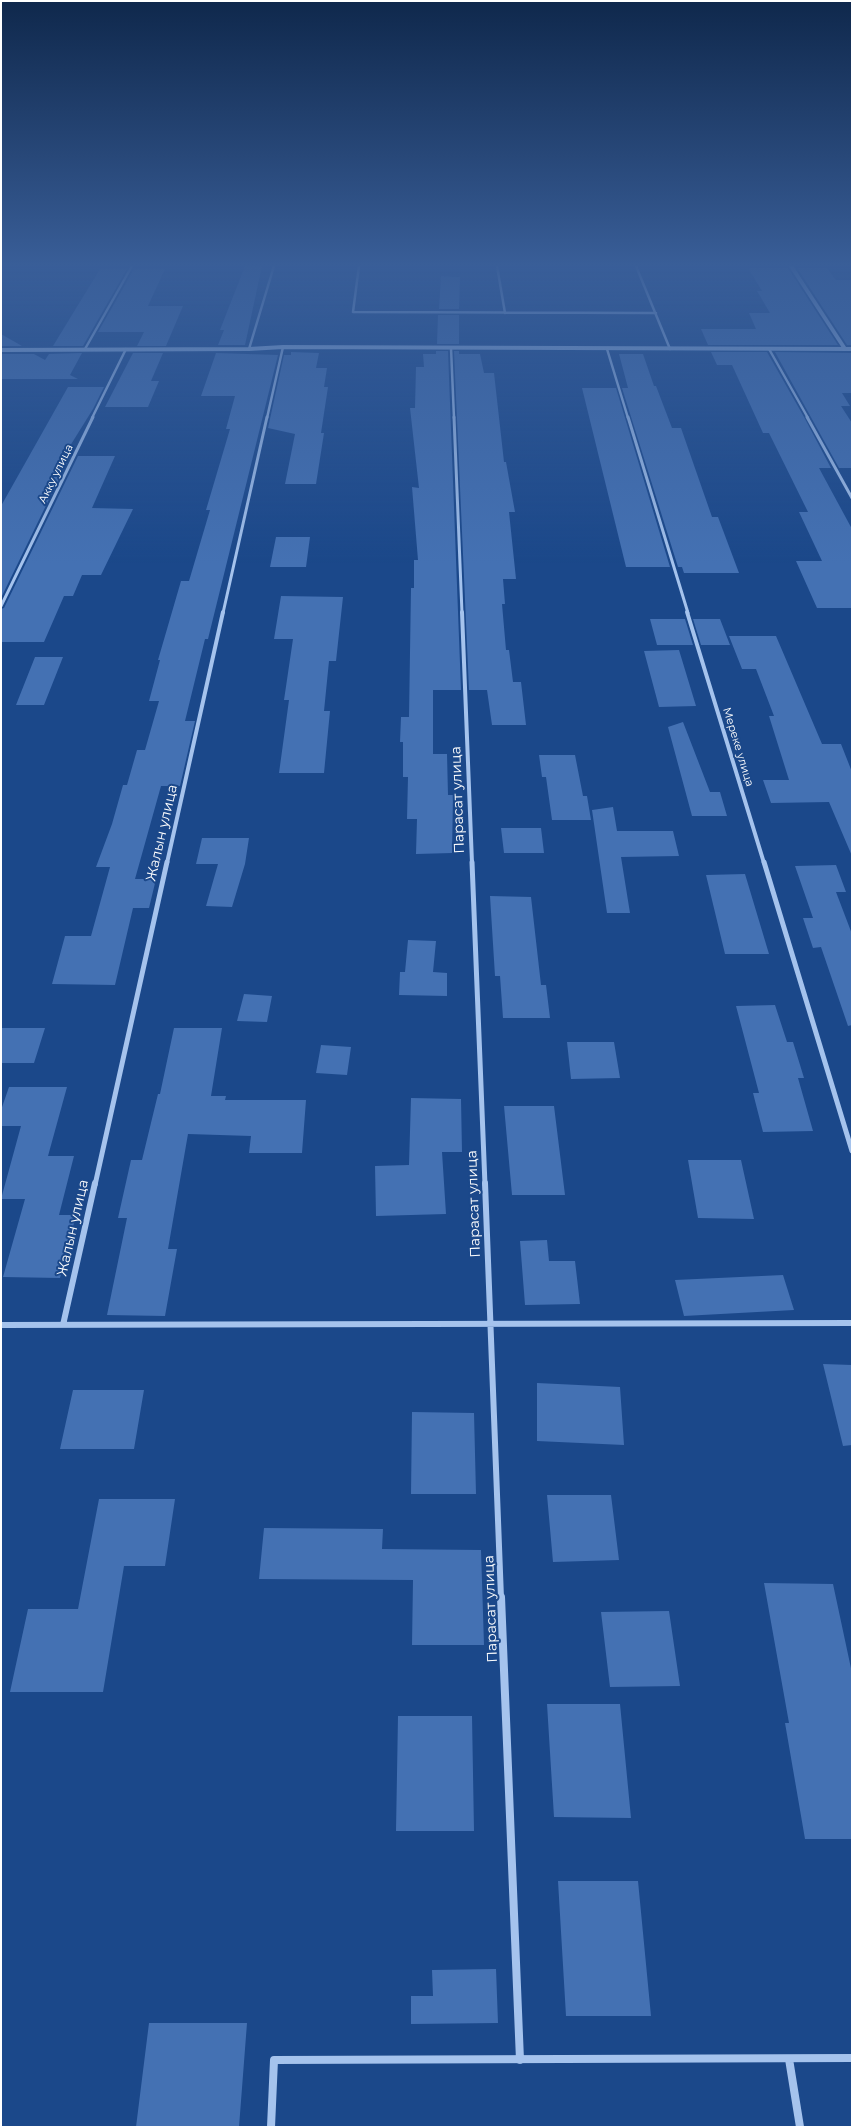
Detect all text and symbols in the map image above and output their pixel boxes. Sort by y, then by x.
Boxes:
street label: Акку улица [36,442,76,506]
street label: Мереке улица [720,706,756,788]
street label: Парасат улица [448,746,468,854]
street label: Жалын улица [143,783,181,883]
street label: Парасат улица [464,1150,484,1258]
street label: Жалын улица [54,1178,92,1278]
street label: Парасат улица [481,1555,501,1663]

